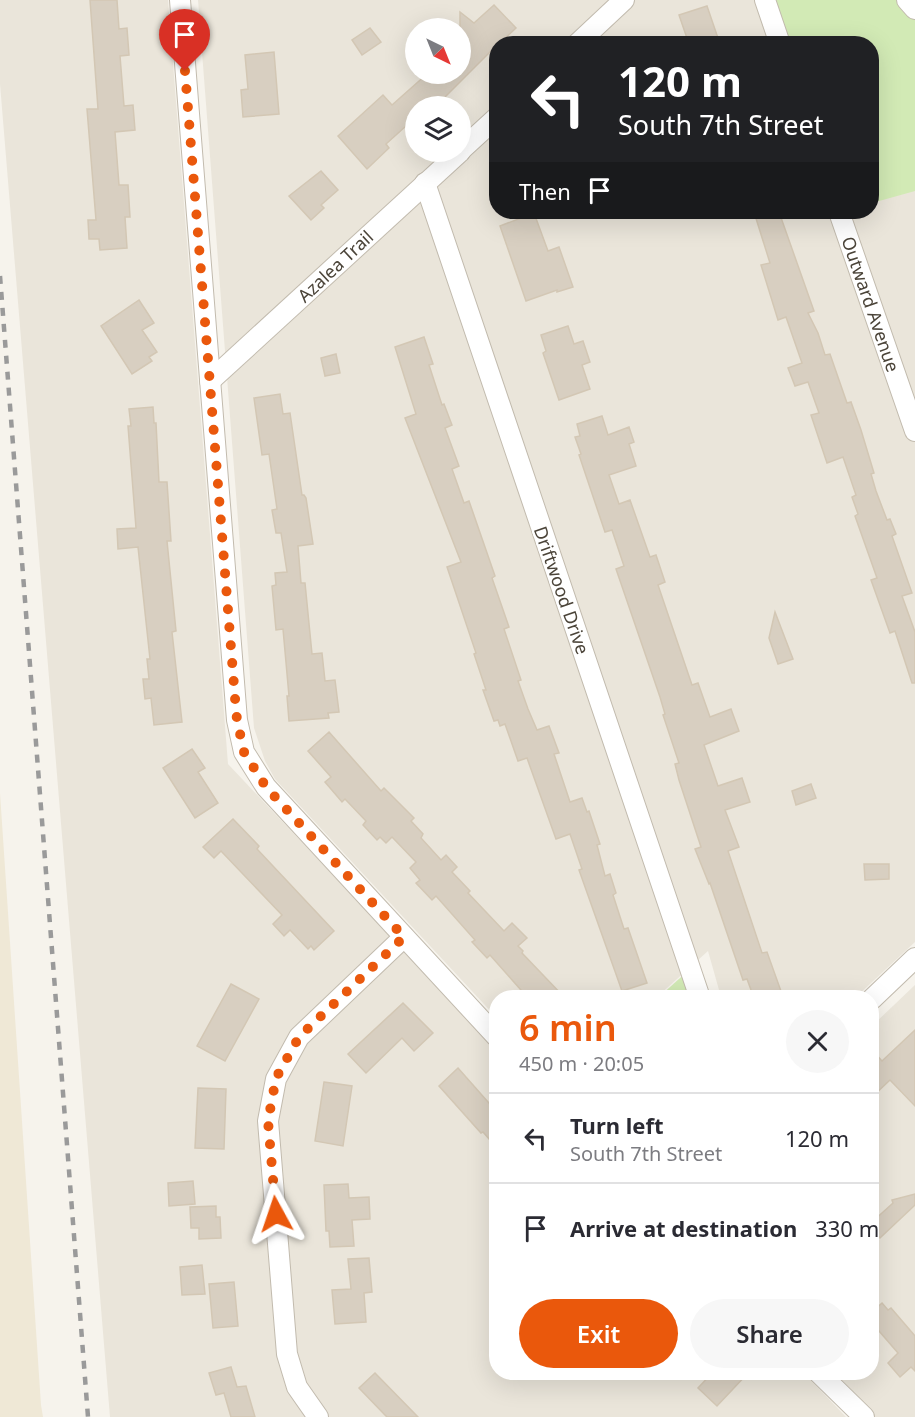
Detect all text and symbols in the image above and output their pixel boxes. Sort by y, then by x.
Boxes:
pin [159,9,210,71]
icon: arrive [168,18,201,51]
north arrow [405,18,471,84]
map controls [405,18,471,162]
text: 120 m [618,52,742,109]
icon: left [519,60,597,138]
button: layers [405,96,471,162]
text: South 7th Street [618,106,824,143]
icon: arrive [583,174,616,207]
text: Then [519,176,571,206]
street label: Azalea Trail [292,225,378,307]
street label: Outward Avenue [837,233,905,375]
street label: Driftwood Drive [529,523,595,657]
text: 6 min [519,1003,617,1052]
button: close [786,1010,849,1073]
text: 450 m · 20:05 [519,1050,644,1077]
text: Turn left [570,1110,664,1140]
icon: left [519,1122,552,1155]
text: 120 m [785,1123,849,1153]
text: South 7th Street [570,1140,722,1167]
position arrow [244,1182,308,1246]
icon: arrive [519,1212,552,1245]
text: Arrive at destination [570,1213,797,1243]
text: 330 m [815,1213,879,1243]
button: Exit [519,1299,678,1368]
button: Share [690,1299,849,1368]

